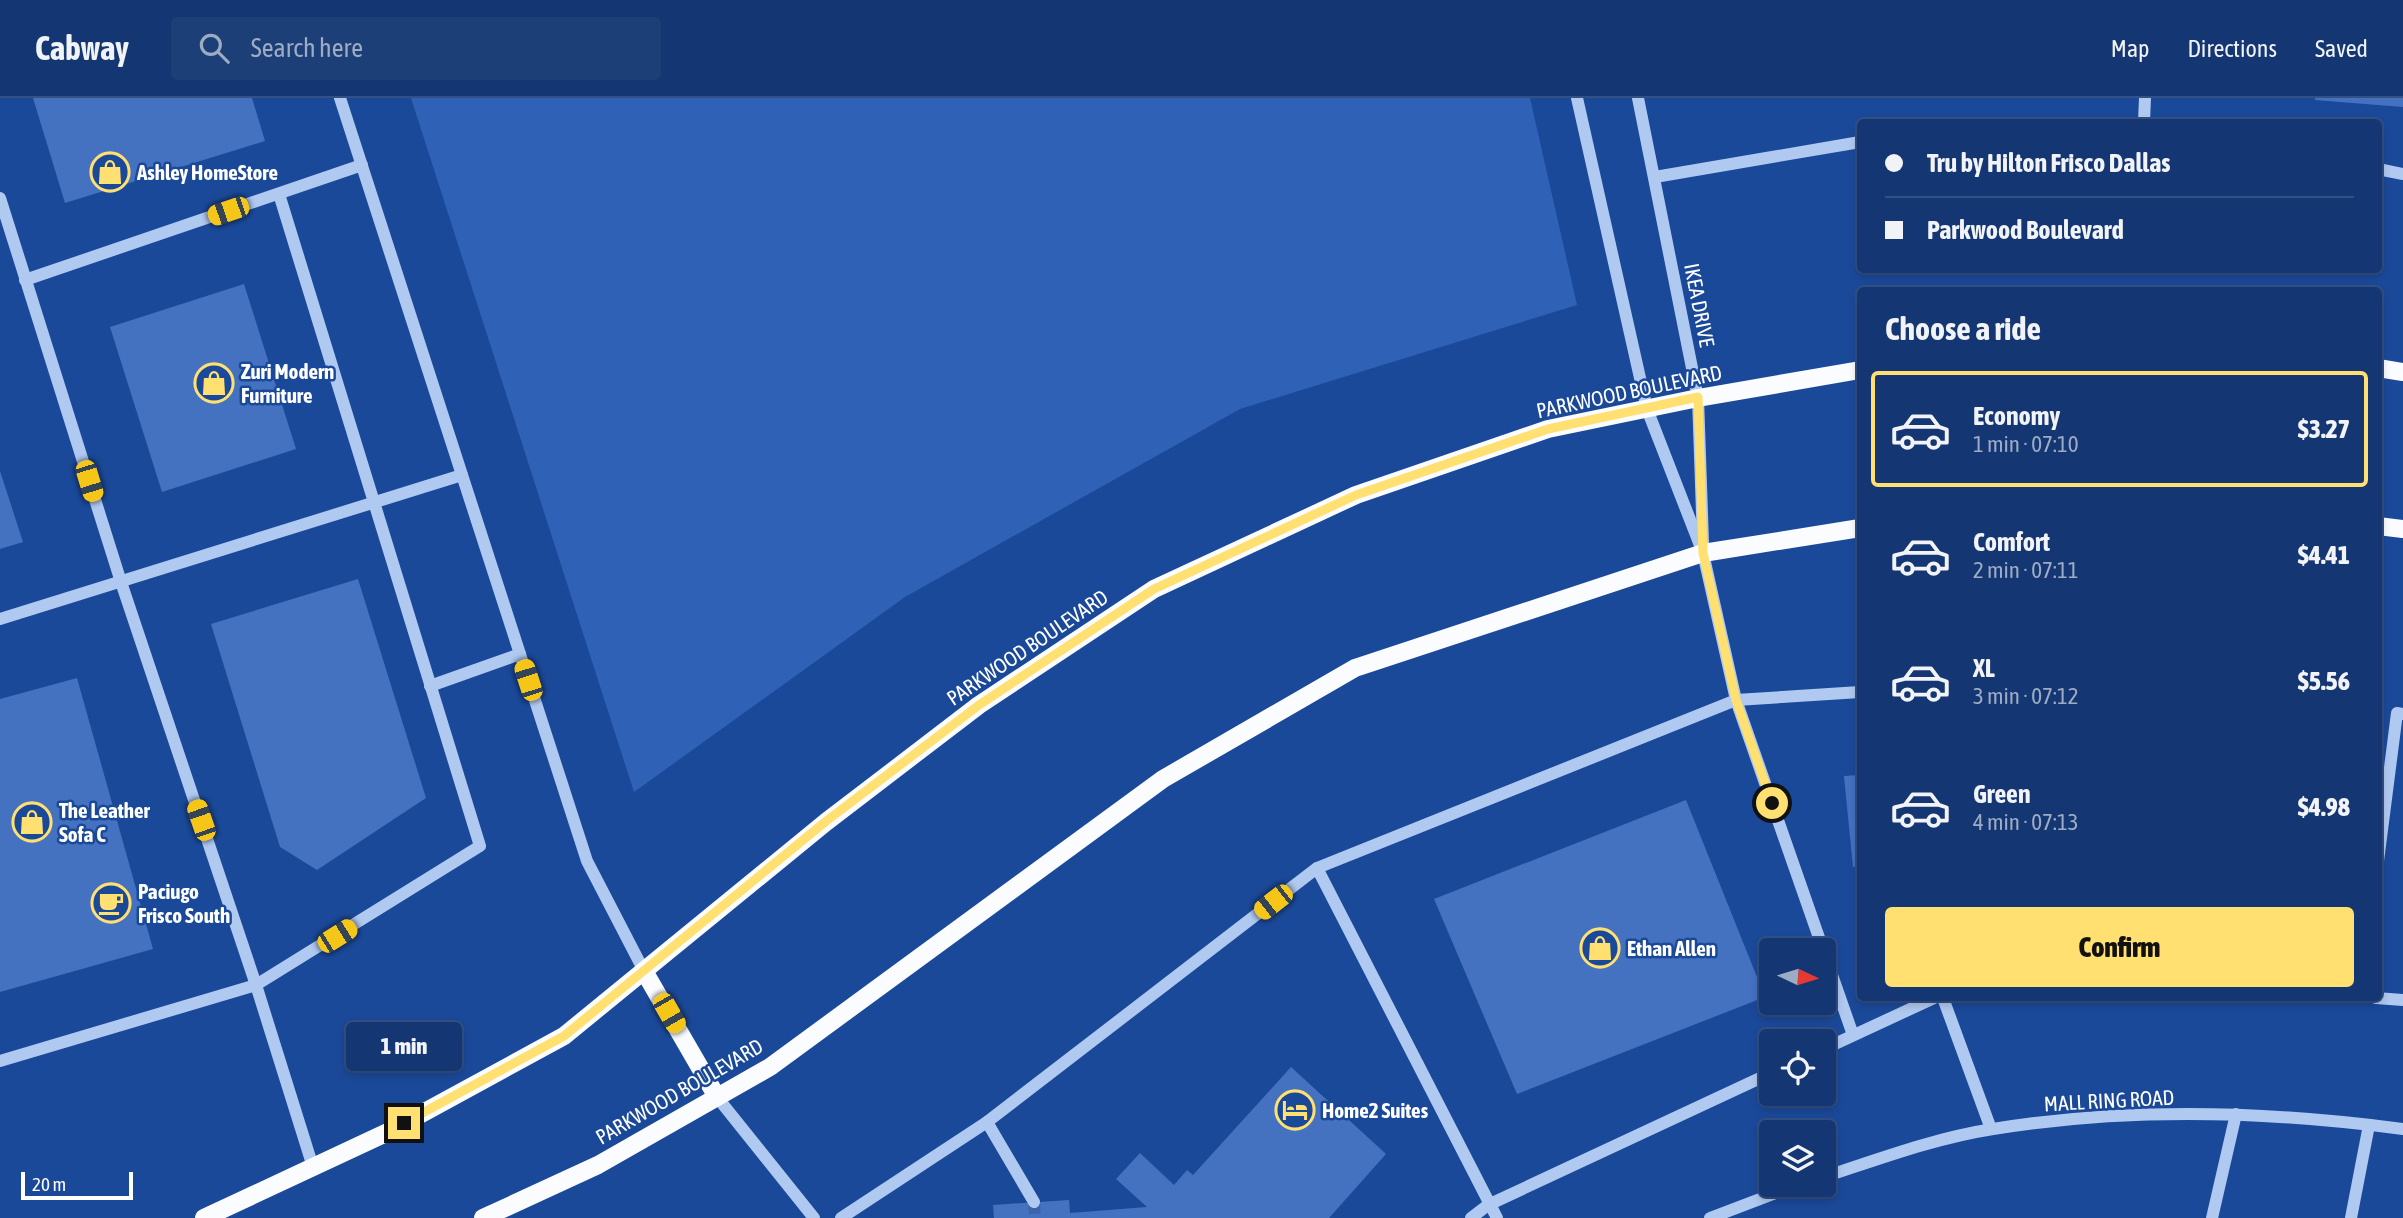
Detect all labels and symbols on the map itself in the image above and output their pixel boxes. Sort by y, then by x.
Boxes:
shop icon: Ashley HomeStore [89,151,131,193]
place label: Ashley HomeStore [136,160,278,184]
car [205,194,252,228]
street label: IKEA DRIVE [1680,261,1720,349]
place label: Zuri Modern Furniture [241,359,334,407]
street label: PARKWOOD BOULEVARD [1534,360,1724,422]
shop icon: Zuri Modern Furniture [193,362,235,404]
car [73,458,106,504]
street label: PARKWOOD BOULEVARD [942,584,1112,710]
car [512,657,545,703]
route start [1756,787,1788,819]
car [185,797,218,843]
place label: The Leather Sofa C [59,798,151,846]
shop icon: The Leather Sofa C [11,801,53,843]
place label: Paciugo Frisco South [138,879,230,927]
car [1250,881,1297,923]
cafe icon: Paciugo Frisco South [90,882,132,924]
car [314,916,361,956]
shop icon: Ethan Allen [1579,927,1621,969]
place label: Ethan Allen [1627,936,1716,960]
north arrow [1759,938,1836,1015]
car [650,990,689,1036]
callout: 1 min [346,1021,462,1070]
street label: PARKWOOD BOULEVARD [591,1033,767,1149]
street label: MALL RING ROAD [2043,1085,2175,1115]
hotel icon: Home2 Suites [1274,1089,1316,1131]
place label: Home2 Suites [1322,1098,1429,1122]
route end [388,1107,420,1139]
scale bar [21,1169,133,1201]

